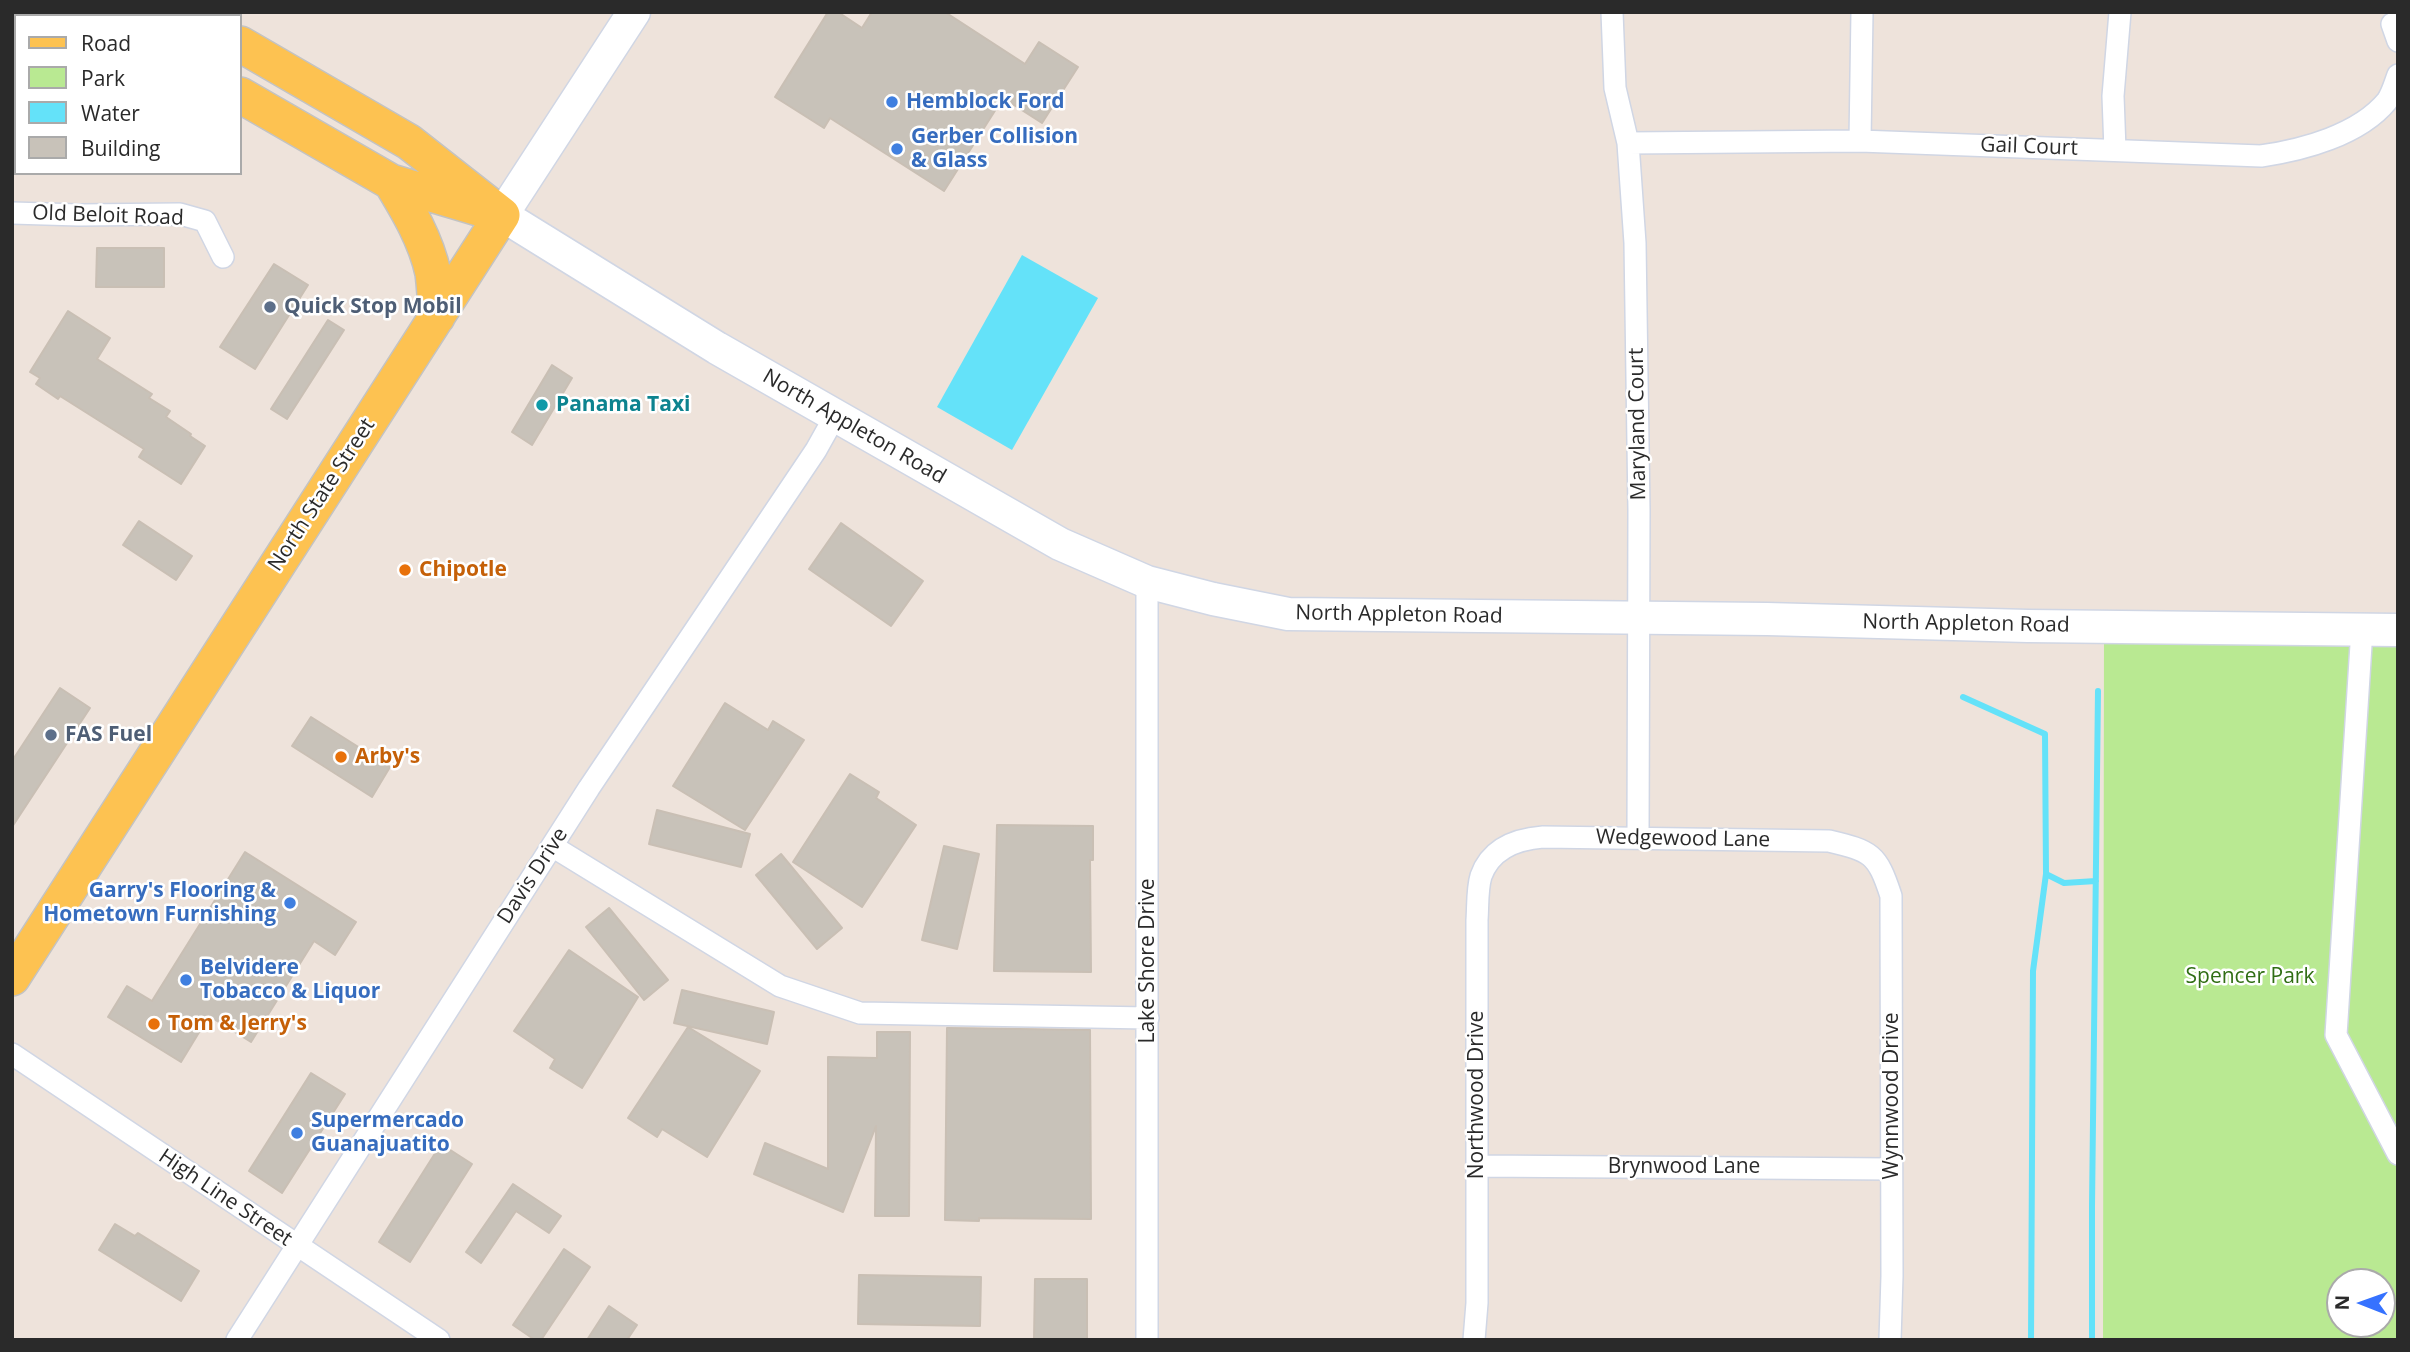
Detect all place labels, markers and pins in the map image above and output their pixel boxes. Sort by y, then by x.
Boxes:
place label: Hemblock Ford [906,89,1064,115]
marker: Hemblock Ford [884,94,900,110]
place label: Gerber Collision & Glass [911,124,1078,174]
marker: Gerber Collision & Glass [889,141,905,157]
place label: Quick Stop Mobil [284,294,462,320]
marker: Quick Stop Mobil [262,299,278,315]
place label: Panama Taxi [556,392,691,418]
marker: Panama Taxi [534,397,550,413]
place label: Chipotle [419,557,507,583]
marker: Chipotle [397,562,413,578]
place label: FAS Fuel [65,722,152,748]
marker: FAS Fuel [43,727,59,743]
place label: Arby's [355,744,420,770]
marker: Arby's [333,749,349,765]
place label: Garry's Flooring & Hometown Furnishing [43,878,276,928]
marker: Garry's Flooring & Hometown Furnishing [282,895,298,911]
place label: Belvidere Tobacco & Liquor [200,955,380,1005]
marker: Belvidere Tobacco & Liquor [178,972,194,988]
place label: Tom & Jerry's [168,1011,307,1037]
marker: Tom & Jerry's [146,1016,162,1032]
place label: Supermercado Guanajuatito [311,1108,464,1158]
marker: Supermercado Guanajuatito [289,1125,305,1141]

